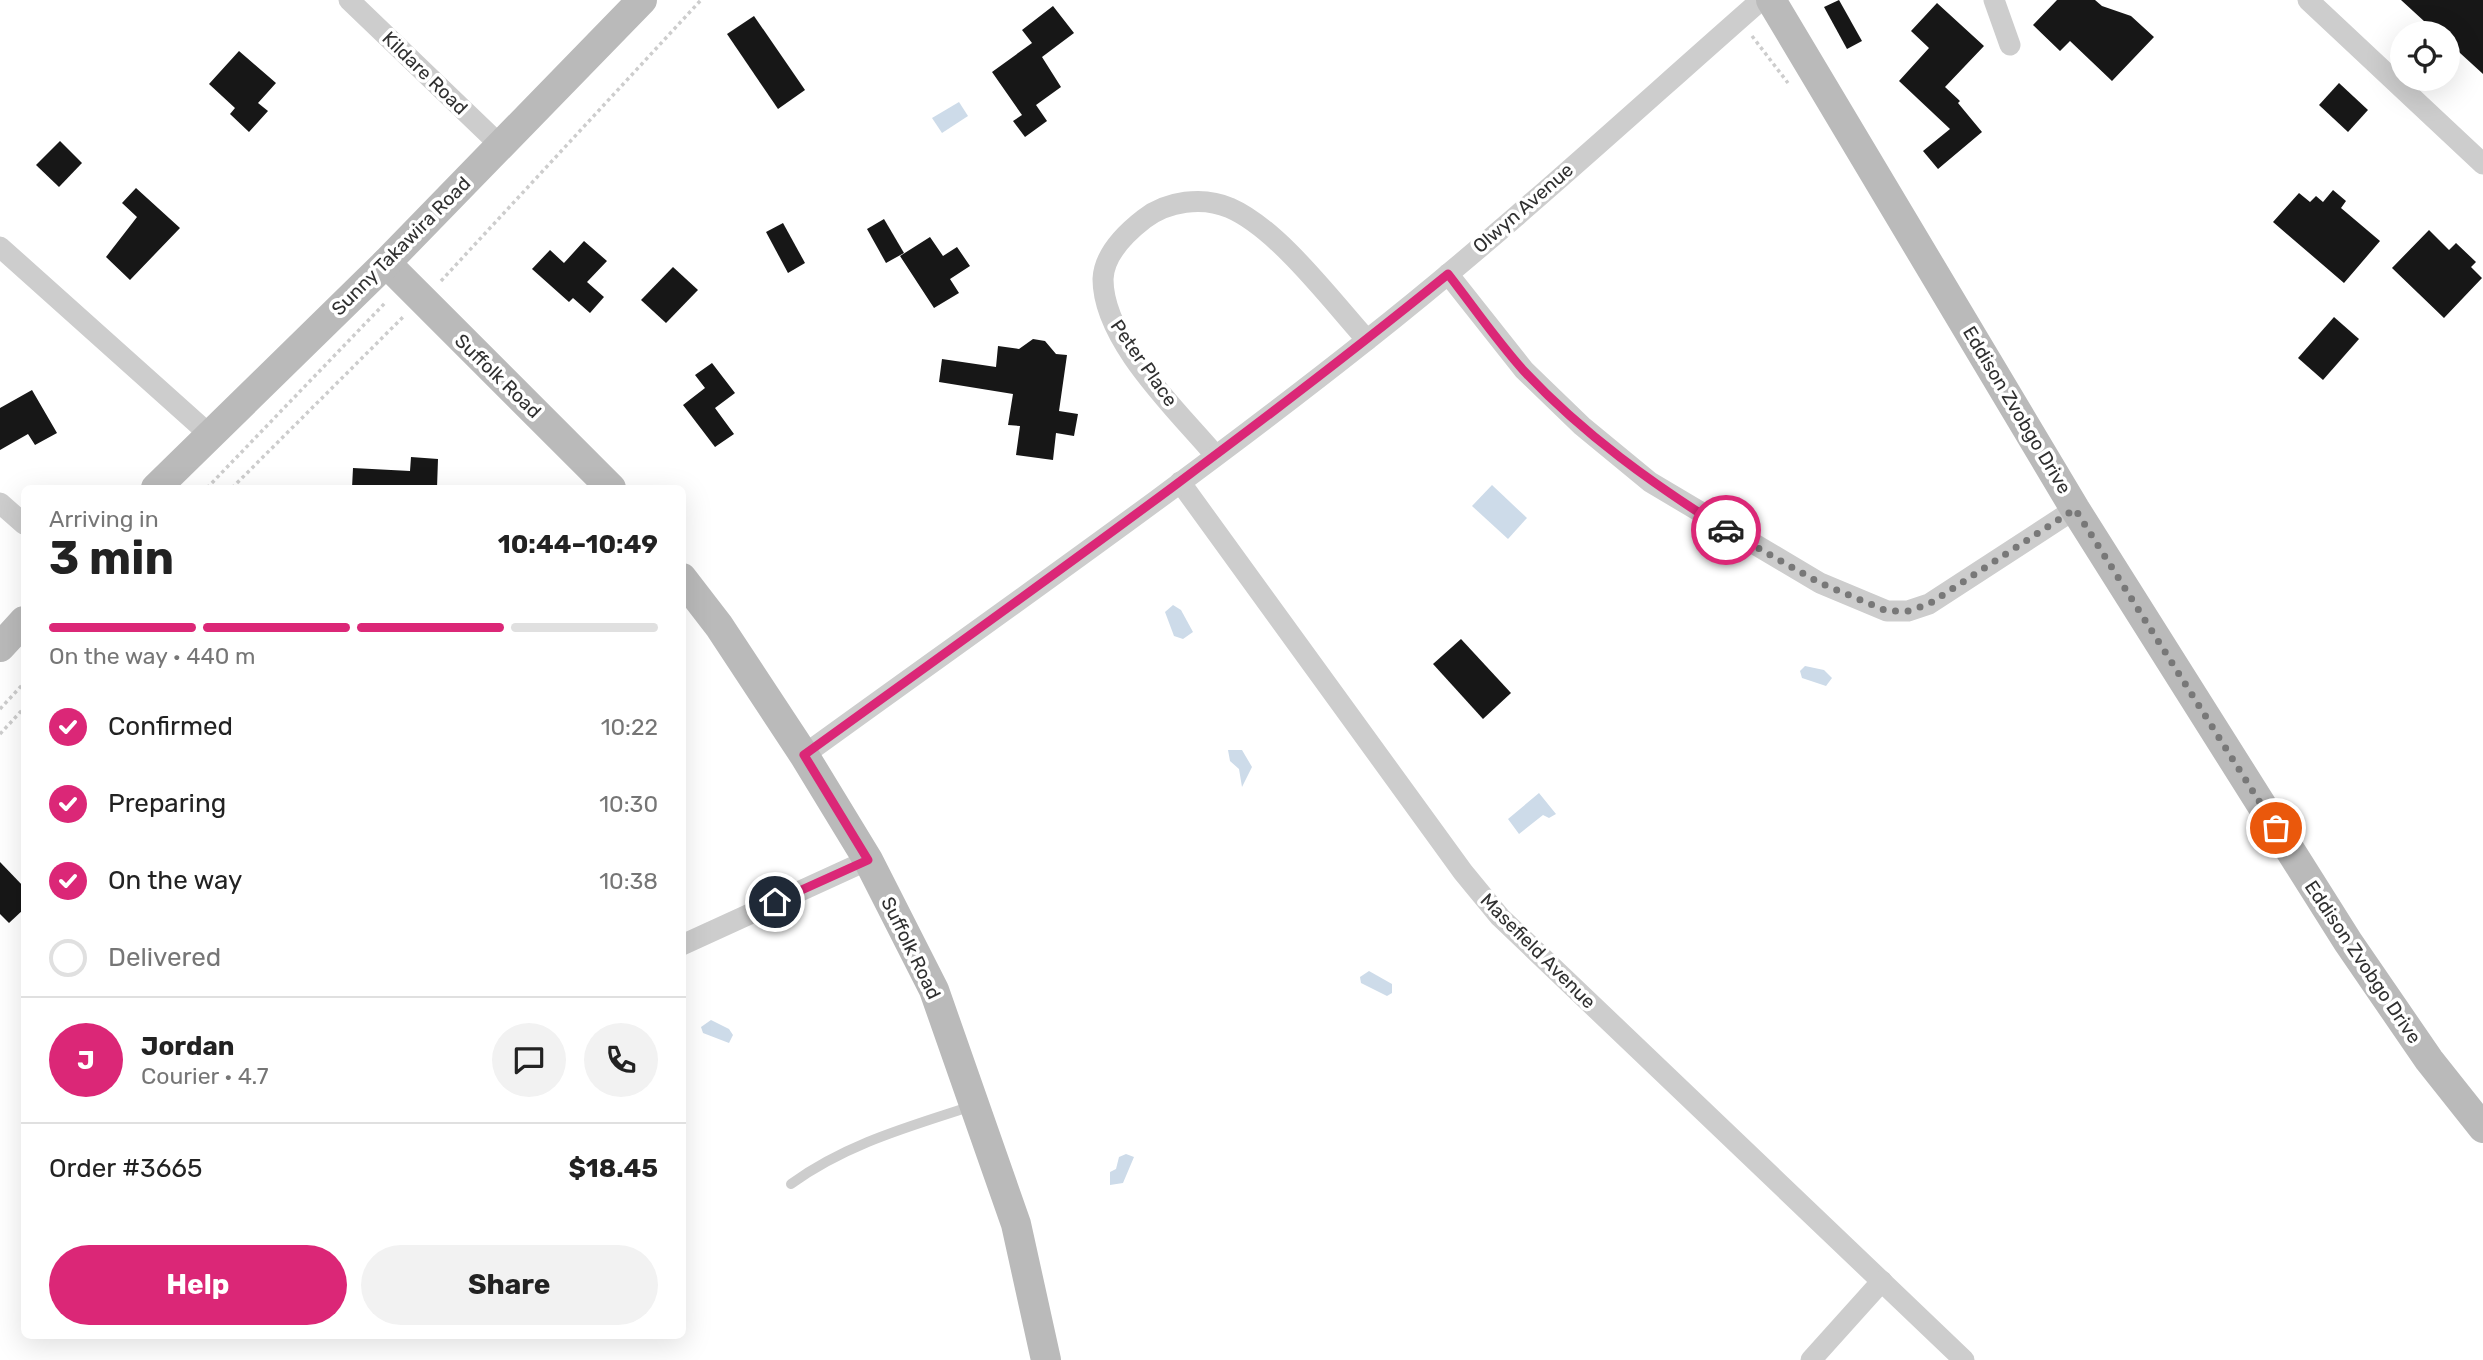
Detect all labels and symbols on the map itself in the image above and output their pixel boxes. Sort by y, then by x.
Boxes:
street label: Kildare Road [378,27,472,119]
street label: Olwyn Avenue [1468,158,1578,258]
street label: Sunny Takawira Road [327,172,475,320]
street label: Peter Place [1106,315,1182,411]
street label: Eddison Zvobgo Drive [1958,322,2076,498]
street label: Suffolk Road [450,329,546,423]
courier [1691,495,1761,565]
pin [2246,798,2306,858]
pin [745,872,805,932]
street label: Eddison Zvobgo Drive [2300,876,2426,1048]
street label: Masefield Avenue [1476,889,1600,1013]
street label: Suffolk Road [876,893,946,1003]

